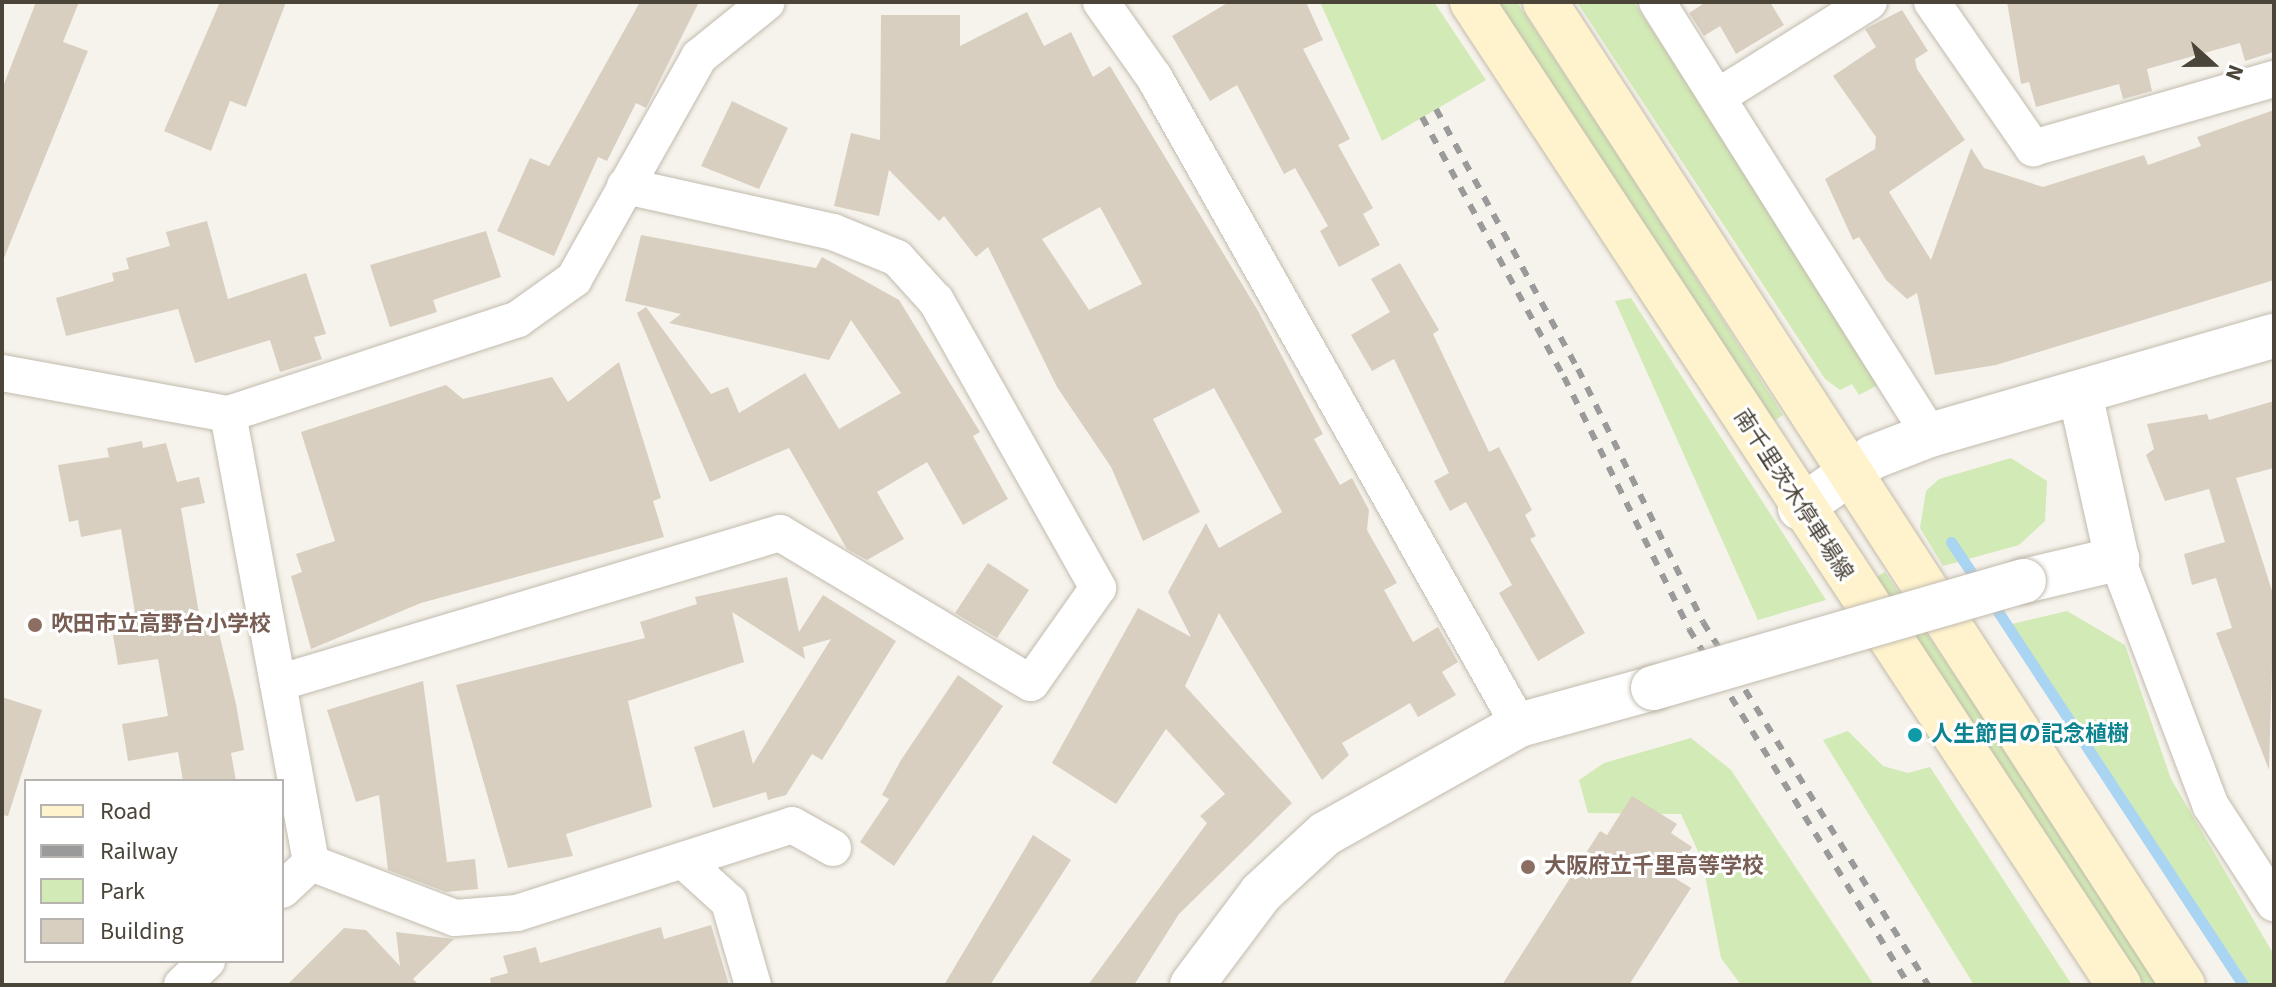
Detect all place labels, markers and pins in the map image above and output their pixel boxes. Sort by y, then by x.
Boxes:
place label: 吹田市立高野台小学校 [51,612,271,638]
marker: 吹田市立高野台小学校 [26,616,44,634]
place label: 人生節目の記念植樹 [1931,722,2129,748]
marker: 人生節目の記念植樹 [1906,726,1924,744]
place label: 大阪府立千里高等学校 [1544,854,1764,880]
marker: 大阪府立千里高等学校 [1519,858,1537,876]

